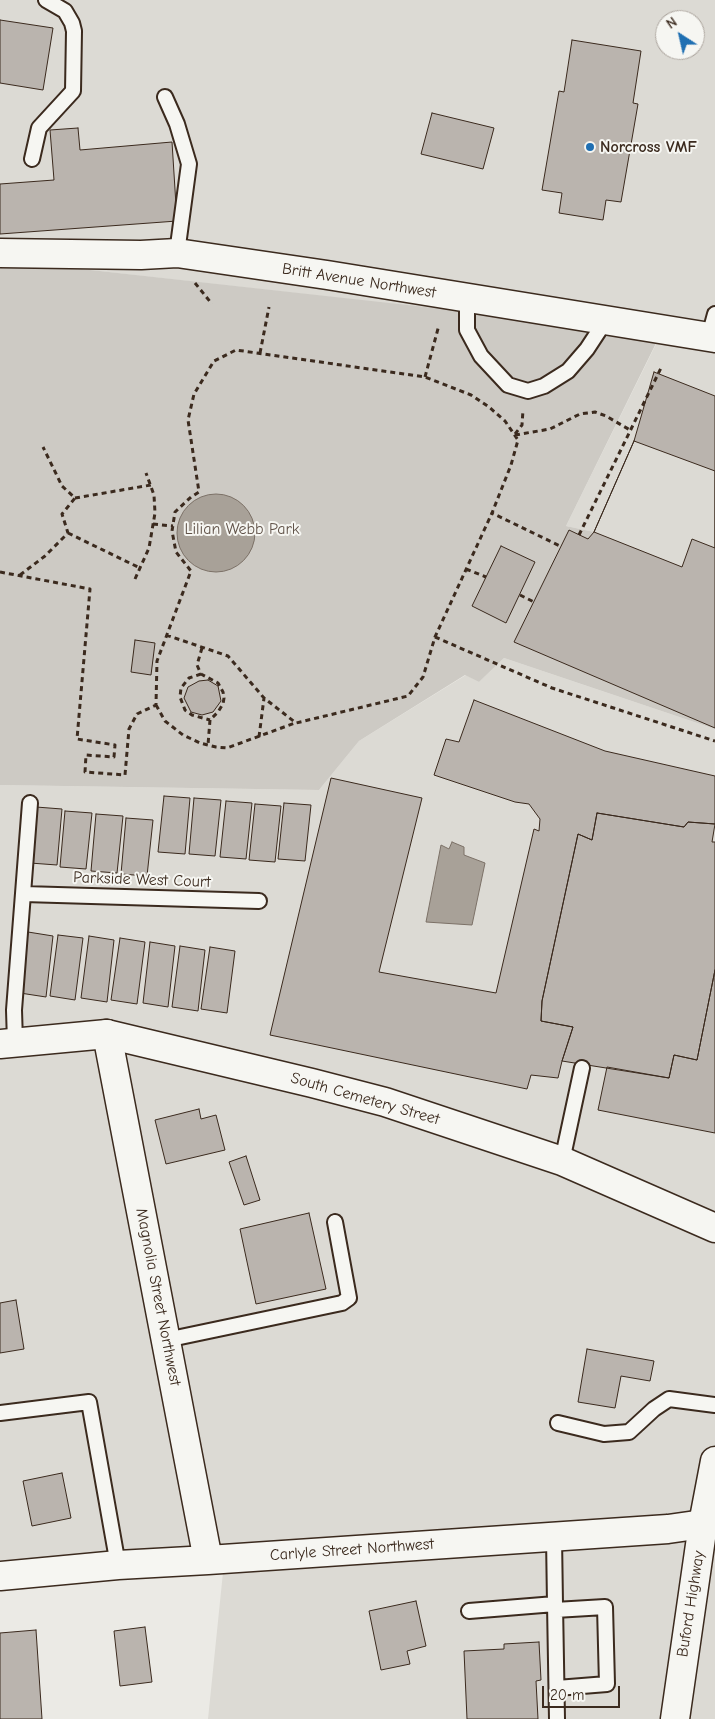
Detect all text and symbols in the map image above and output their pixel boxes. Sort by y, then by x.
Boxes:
north arrow [655,10,705,60]
text: N [663,14,680,33]
place label: Norcross VMF [600,137,697,157]
marker: Norcross VMF [584,141,596,153]
street label: Britt Avenue Northwest [281,259,437,303]
park label: Lilian Webb Park [184,519,300,539]
street label: Parkside West Court [73,868,211,892]
street label: South Cemetery Street [288,1069,442,1129]
street label: Magnolia Street Northwest [131,1207,185,1387]
street label: Carlyle Street Northwest [269,1535,435,1565]
street label: Buford Highway [673,1549,709,1659]
scale bar [545,1676,622,1708]
text: 20 m [550,1686,584,1704]

